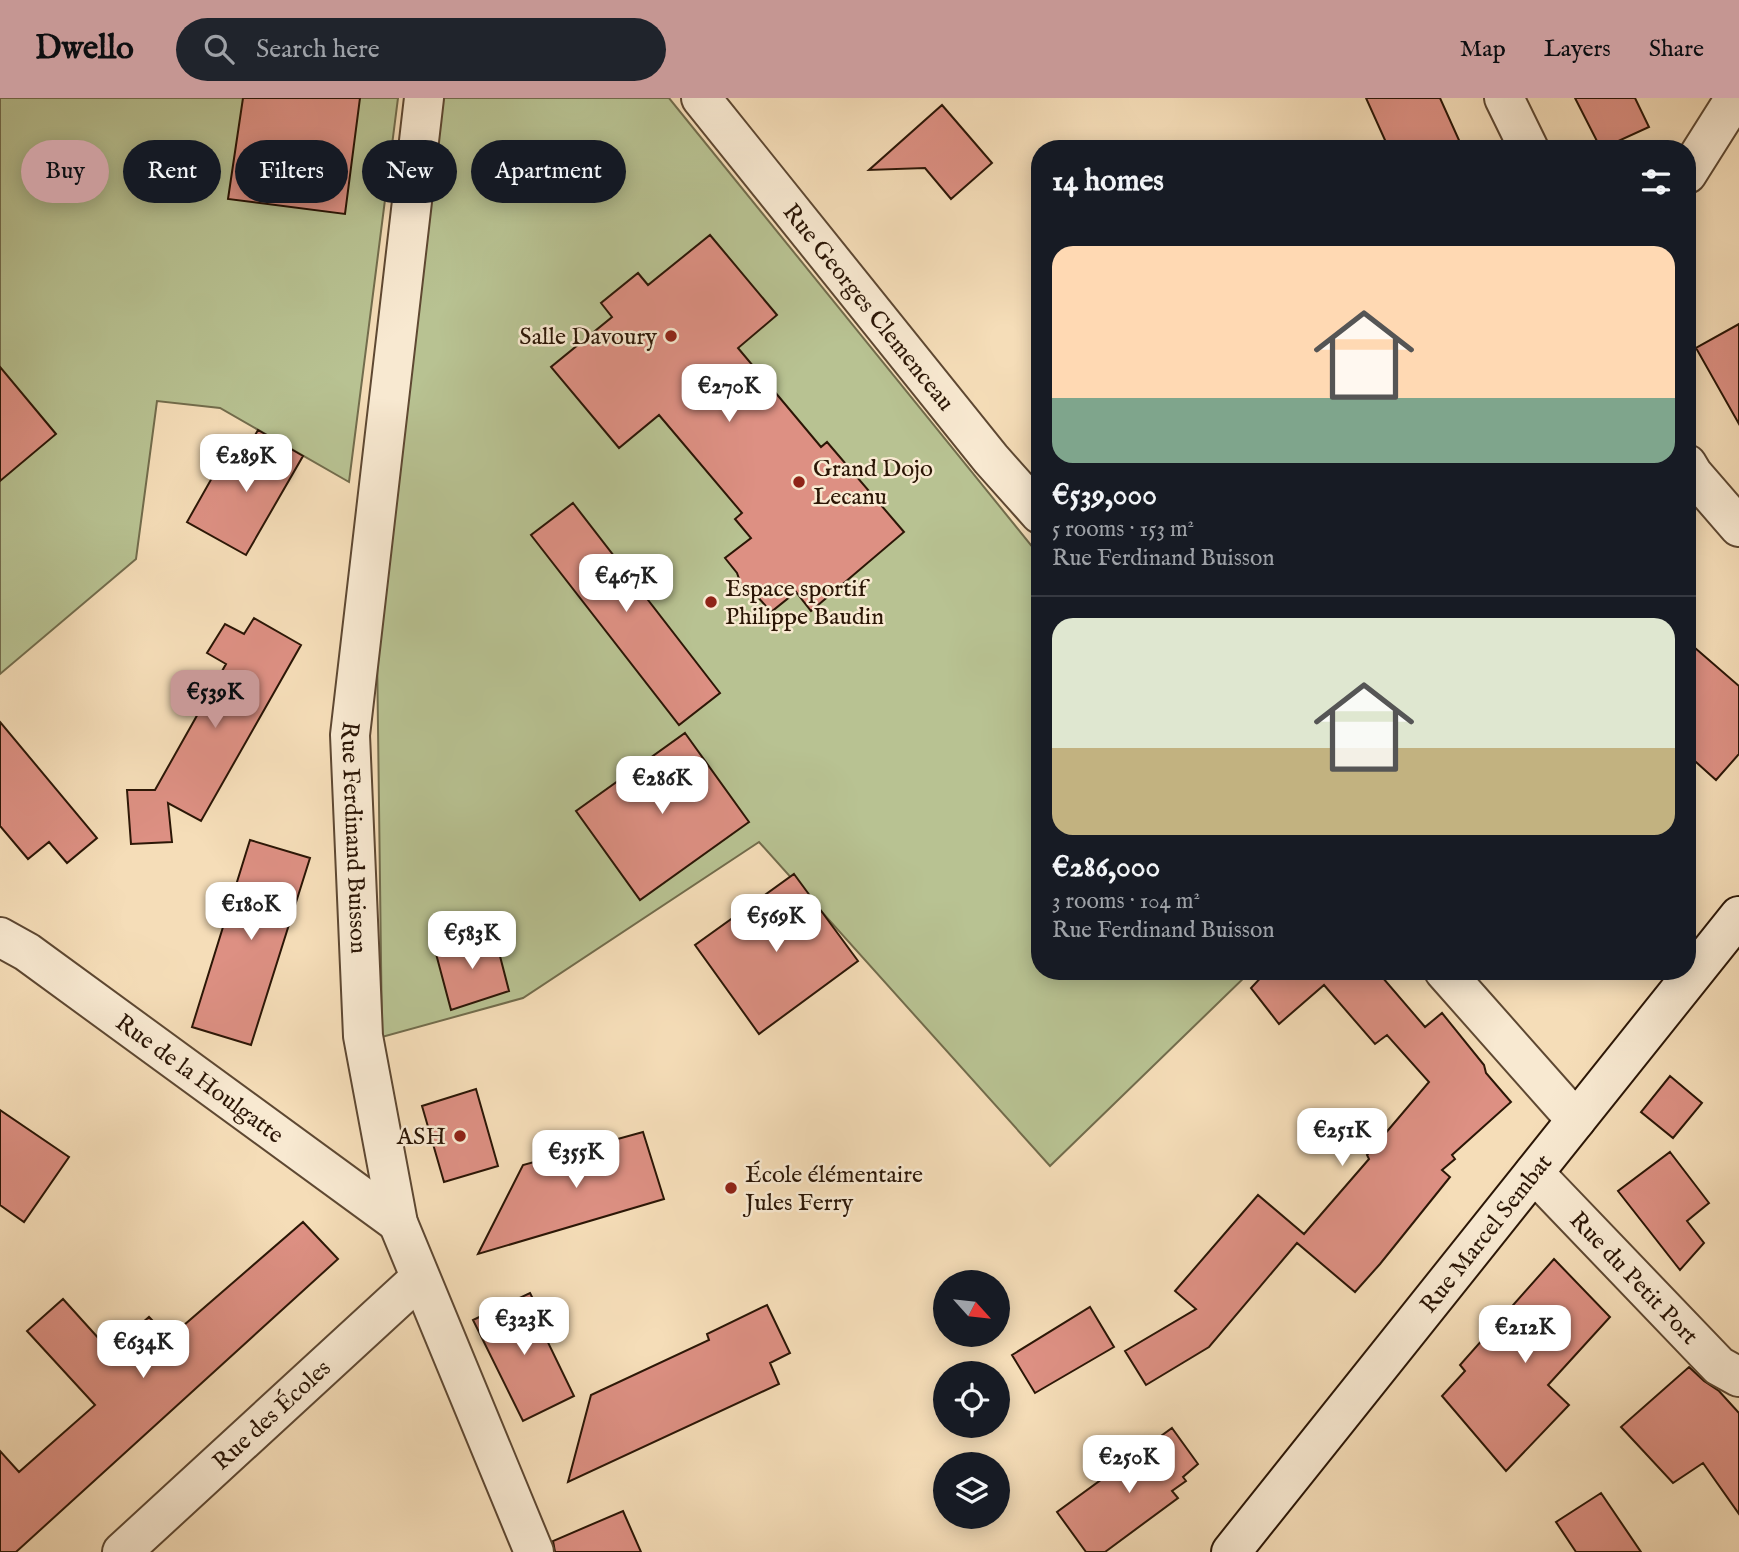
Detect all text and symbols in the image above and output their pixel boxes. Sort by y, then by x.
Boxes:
search box [176,18,666,81]
text: Dwello [35,28,134,70]
icon: search [200,30,238,68]
text: Search here [256,33,380,66]
text: Map [1460,34,1506,65]
text: Layers [1544,34,1611,65]
text: Share [1649,34,1704,65]
chip: Buy [21,140,109,203]
chip: Rent [123,140,221,203]
chip: Filters [235,140,348,203]
chip: New [362,140,457,203]
chip: Apartment [471,140,626,203]
text: 14 homes [1052,163,1164,201]
icon: filters [1637,163,1675,201]
street label: Rue Georges Clemenceau [775,198,960,418]
icon: home [1301,292,1427,418]
place label: Salle Davoury [519,322,657,353]
marker: Salle Davoury [663,328,679,344]
pin: €270K [680,364,778,424]
text: €270K [698,372,760,401]
pin: €289K [197,434,295,494]
text: €289K [216,442,276,471]
place label: Grand Dojo Lecanu [813,454,933,513]
marker: Grand Dojo Lecanu [791,474,807,490]
text: €539,000 [1052,477,1157,515]
text: 5 rooms · 153 m² [1052,515,1194,544]
text: Rue Ferdinand Buisson [1052,544,1275,573]
pin: €467K [577,554,675,614]
text: €467K [595,562,657,591]
place label: Espace sportif Philippe Baudin [725,574,884,633]
marker: Espace sportif Philippe Baudin [703,594,719,610]
icon: home [1301,664,1427,790]
pin: €539K [166,670,264,730]
text: €539K [186,678,244,707]
street label: Rue Ferdinand Buisson [332,720,373,955]
pin: €286K [613,756,711,816]
text: €286K [632,764,692,793]
text: €286,000 [1052,849,1160,887]
pin: €180K [202,882,300,942]
text: 3 rooms · 104 m² [1052,887,1200,916]
text: €180K [222,890,281,919]
pin: €569K [727,894,825,954]
text: €569K [747,902,805,931]
pin: €583K [423,912,521,971]
text: Rue Ferdinand Buisson [1052,916,1275,945]
text: €583K [444,919,500,948]
street label: Rue de la Houlgatte [109,1008,289,1151]
pin: €251K [1293,1108,1391,1168]
text: €251K [1313,1116,1371,1145]
place label: ASH [396,1122,446,1153]
marker: ASH [452,1128,468,1144]
pin: €355K [527,1130,625,1190]
text: €355K [548,1138,604,1167]
street label: Rue Marcel Sembat [1414,1148,1560,1320]
place label: École élémentaire Jules Ferry [742,1160,923,1219]
marker: École élémentaire Jules Ferry [723,1180,739,1196]
street label: Rue du Petit Port [1562,1205,1704,1352]
north arrow [933,1270,1010,1348]
map controls [933,1270,1010,1529]
pin: €323K [475,1298,573,1357]
text: €323K [495,1305,553,1334]
pin: €212K [1476,1306,1574,1365]
text: €212K [1495,1313,1555,1342]
pin: €634K [94,1320,192,1380]
text: €634K [113,1328,173,1357]
street label: Rue des Écoles [207,1354,338,1478]
button: locate [933,1361,1010,1438]
pin: €250K [1080,1436,1178,1495]
text: €250K [1099,1443,1159,1472]
button: layers [933,1452,1010,1529]

